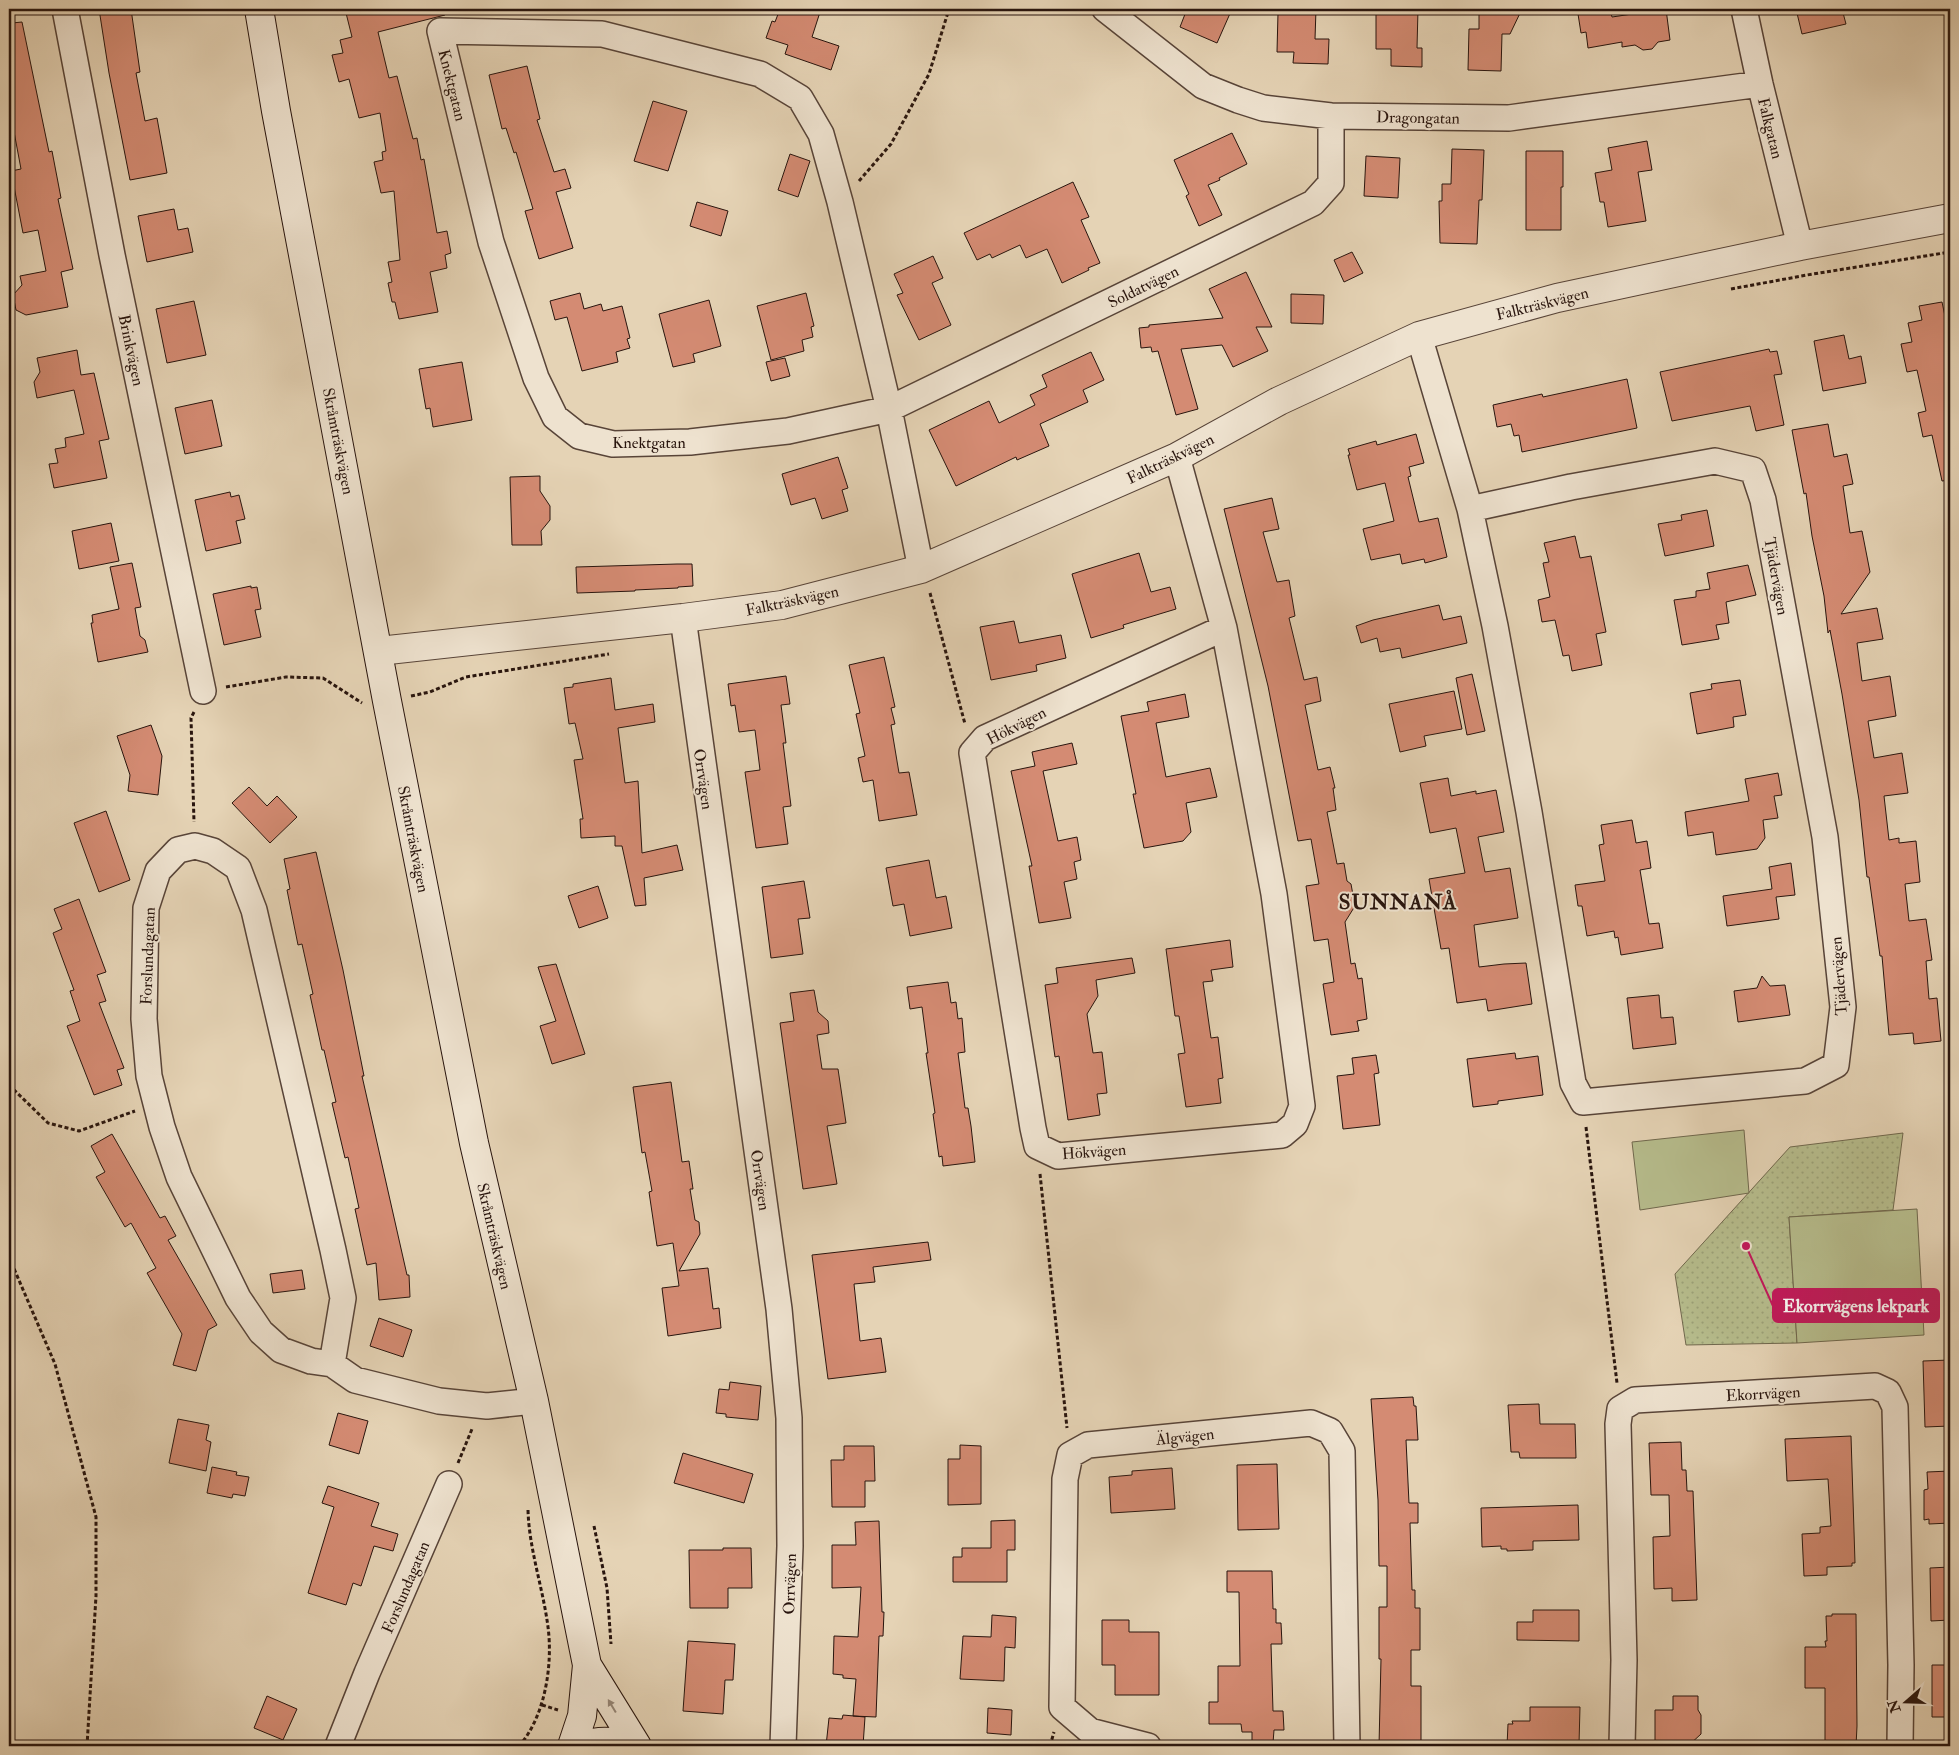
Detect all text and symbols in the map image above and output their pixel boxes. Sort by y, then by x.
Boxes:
street label: Knektgatan [433,47,471,123]
street label: Falkgatan [1753,96,1787,161]
street label: Dragongatan [1376,107,1460,129]
street label: Soldatvägen [1105,261,1182,313]
street label: Falkträskvägen [1494,283,1591,325]
street label: Brinkvägen [114,313,148,388]
street label: Skråmträskvägen [318,386,358,496]
street label: Falkträskvägen [1123,429,1217,489]
street label: Knektgatan [612,433,686,453]
street label: Tjädervägen [1759,536,1793,617]
street label: Falkträskvägen [744,581,841,621]
street label: Hökvägen [983,702,1050,749]
street label: Orrvägen [689,747,717,811]
street label: Skråmträskvägen [393,784,433,894]
district label: SUNNANÅ [1339,889,1457,916]
street label: Forslundagatan [136,907,160,1005]
street label: Tjädervägen [1826,936,1852,1016]
street label: Hökvägen [1061,1140,1127,1164]
street label: Orrvägen [746,1148,774,1212]
street label: Skråmträskvägen [472,1181,516,1291]
callout: Ekorrvägens lekpark [1773,1289,1939,1322]
text: Ekorrvägens lekpark [1783,1295,1930,1318]
street label: Ekorrvägen [1725,1382,1801,1406]
street label: Älgvägen [1154,1424,1215,1450]
street label: Forslundagatan [378,1538,434,1636]
street label: Orrvägen [779,1553,801,1615]
north arrow [1882,1678,1932,1728]
text: N [1884,1697,1905,1716]
one-way arrow [607,1699,617,1712]

